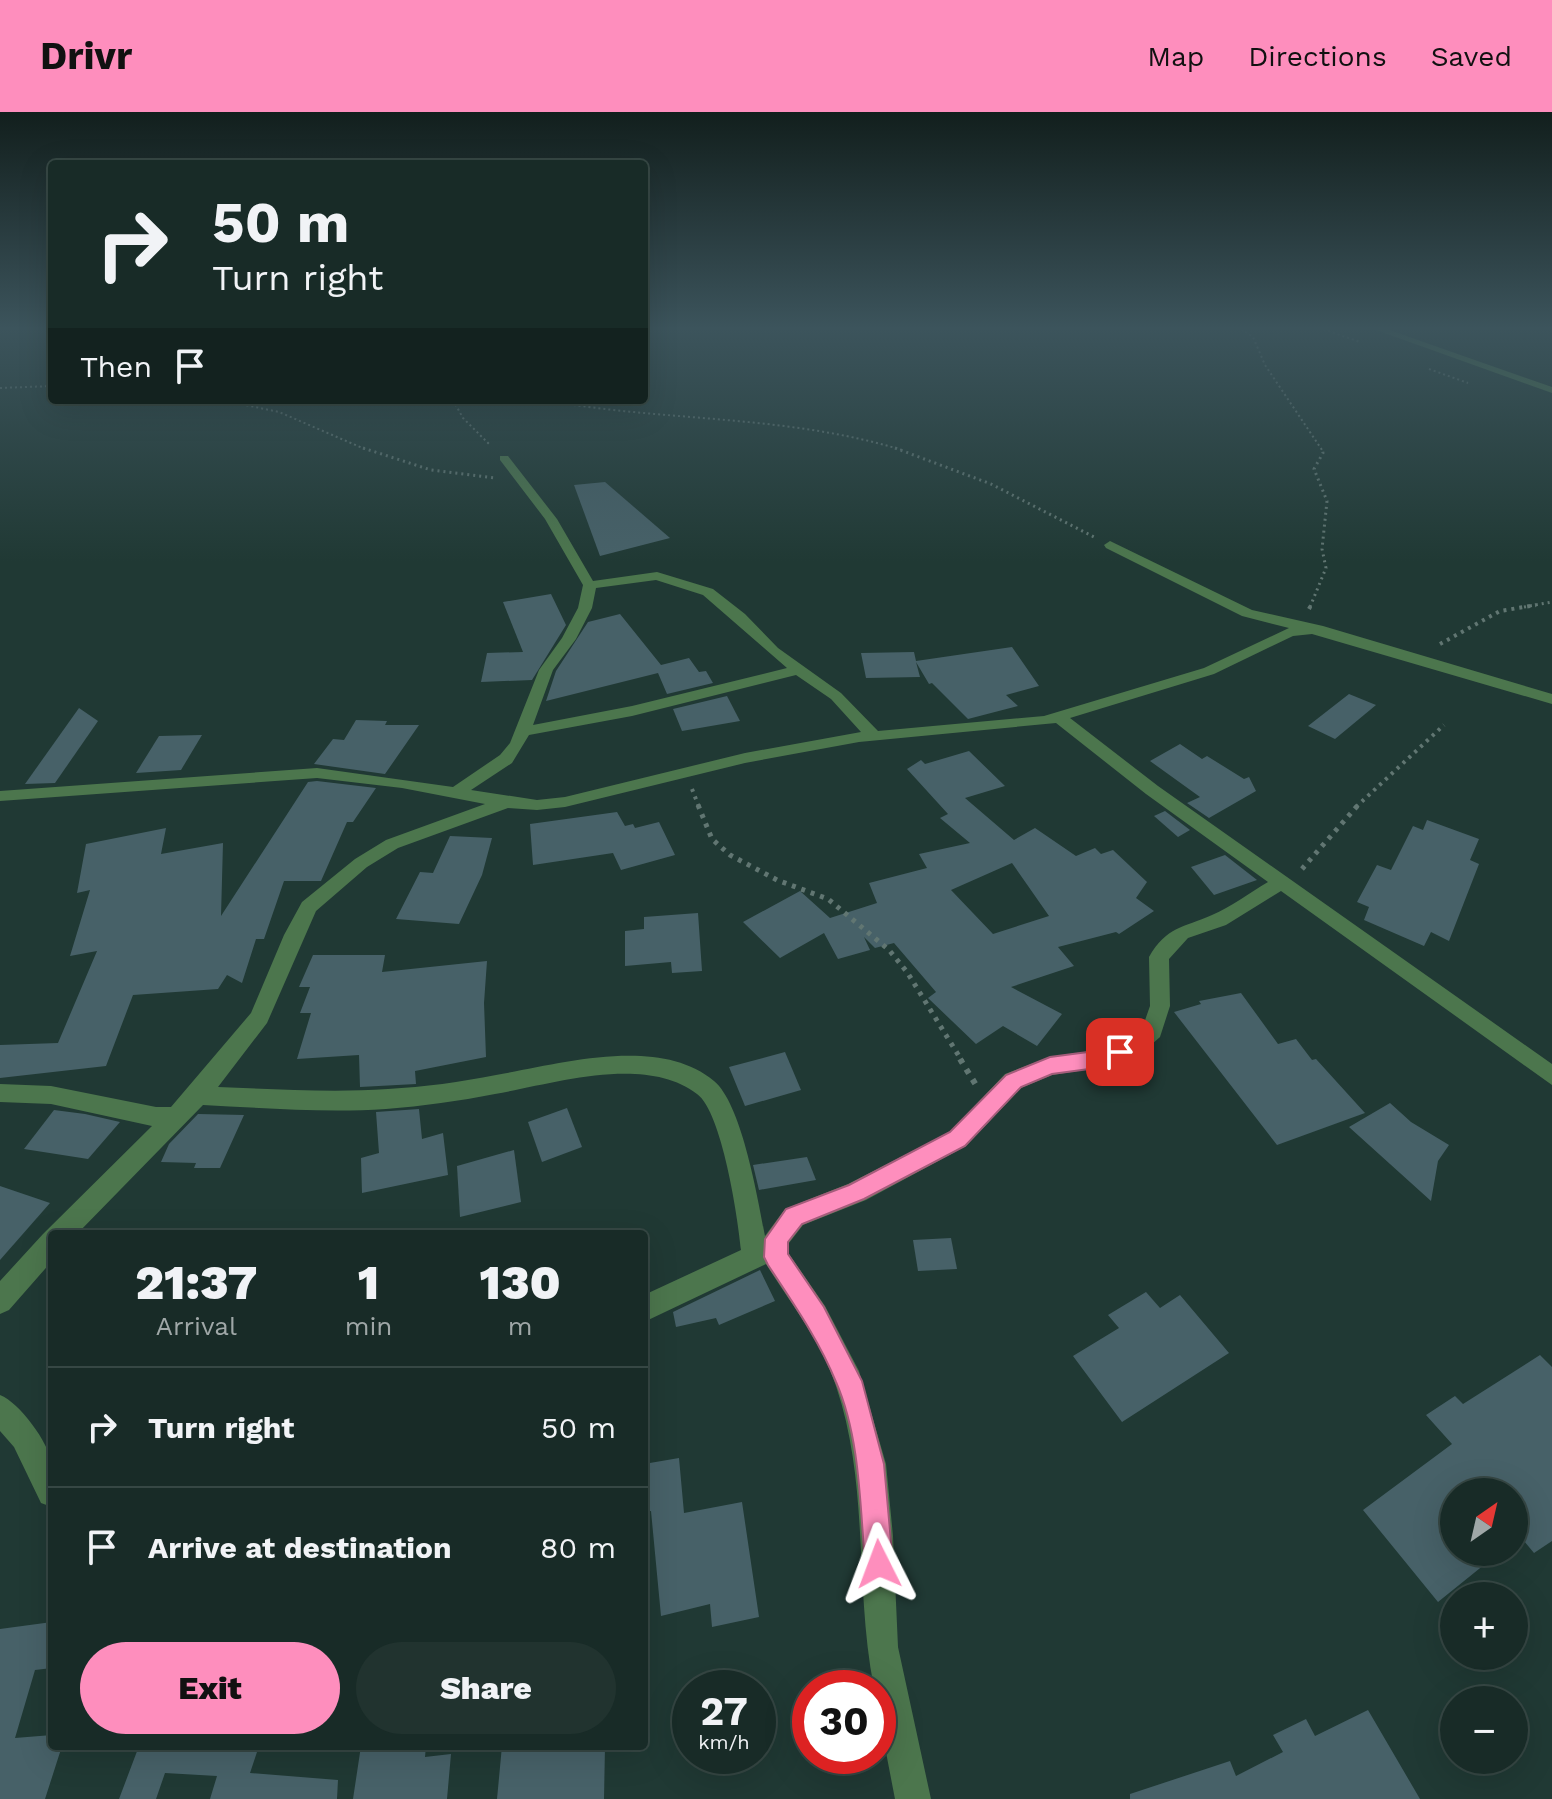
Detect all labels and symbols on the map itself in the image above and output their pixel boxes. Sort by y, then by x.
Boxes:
pin [1086,1018,1154,1086]
north arrow [1440,1478,1528,1566]
position arrow [837,1522,921,1606]
speed limit sign: 30 [792,1670,896,1774]

